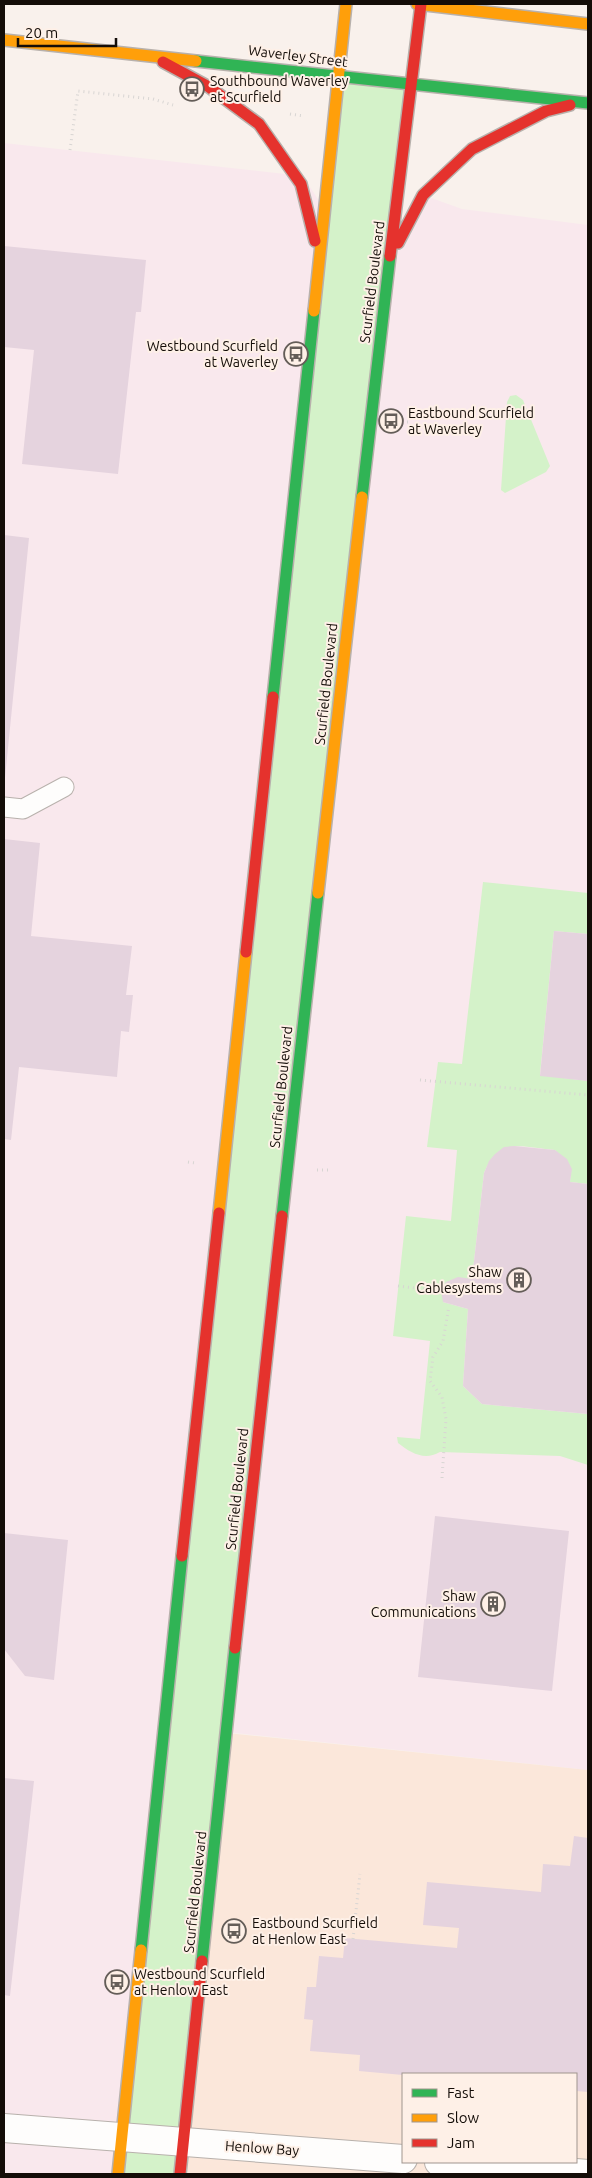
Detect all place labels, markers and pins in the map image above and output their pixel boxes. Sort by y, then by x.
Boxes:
place label: Southbound Waverley at Scurfield [210,73,349,105]
bus stop icon: Southbound Waverley at Scurfield [179,76,205,102]
place label: Westbound Scurfield at Waverley [147,338,278,370]
bus stop icon: Westbound Scurfield at Waverley [283,341,309,367]
place label: Eastbound Scurfield at Waverley [408,405,534,437]
bus stop icon: Eastbound Scurfield at Waverley [378,408,404,434]
place label: Shaw Cablesystems [416,1264,502,1296]
building icon: Shaw Cablesystems [506,1267,532,1293]
place label: Shaw Communications [371,1588,476,1620]
building icon: Shaw Communications [480,1591,506,1617]
place label: Eastbound Scurfield at Henlow East [252,1915,378,1947]
bus stop icon: Eastbound Scurfield at Henlow East [221,1918,247,1944]
place label: Westbound Scurfield at Henlow East [134,1966,265,1998]
bus stop icon: Westbound Scurfield at Henlow East [104,1969,130,1995]

